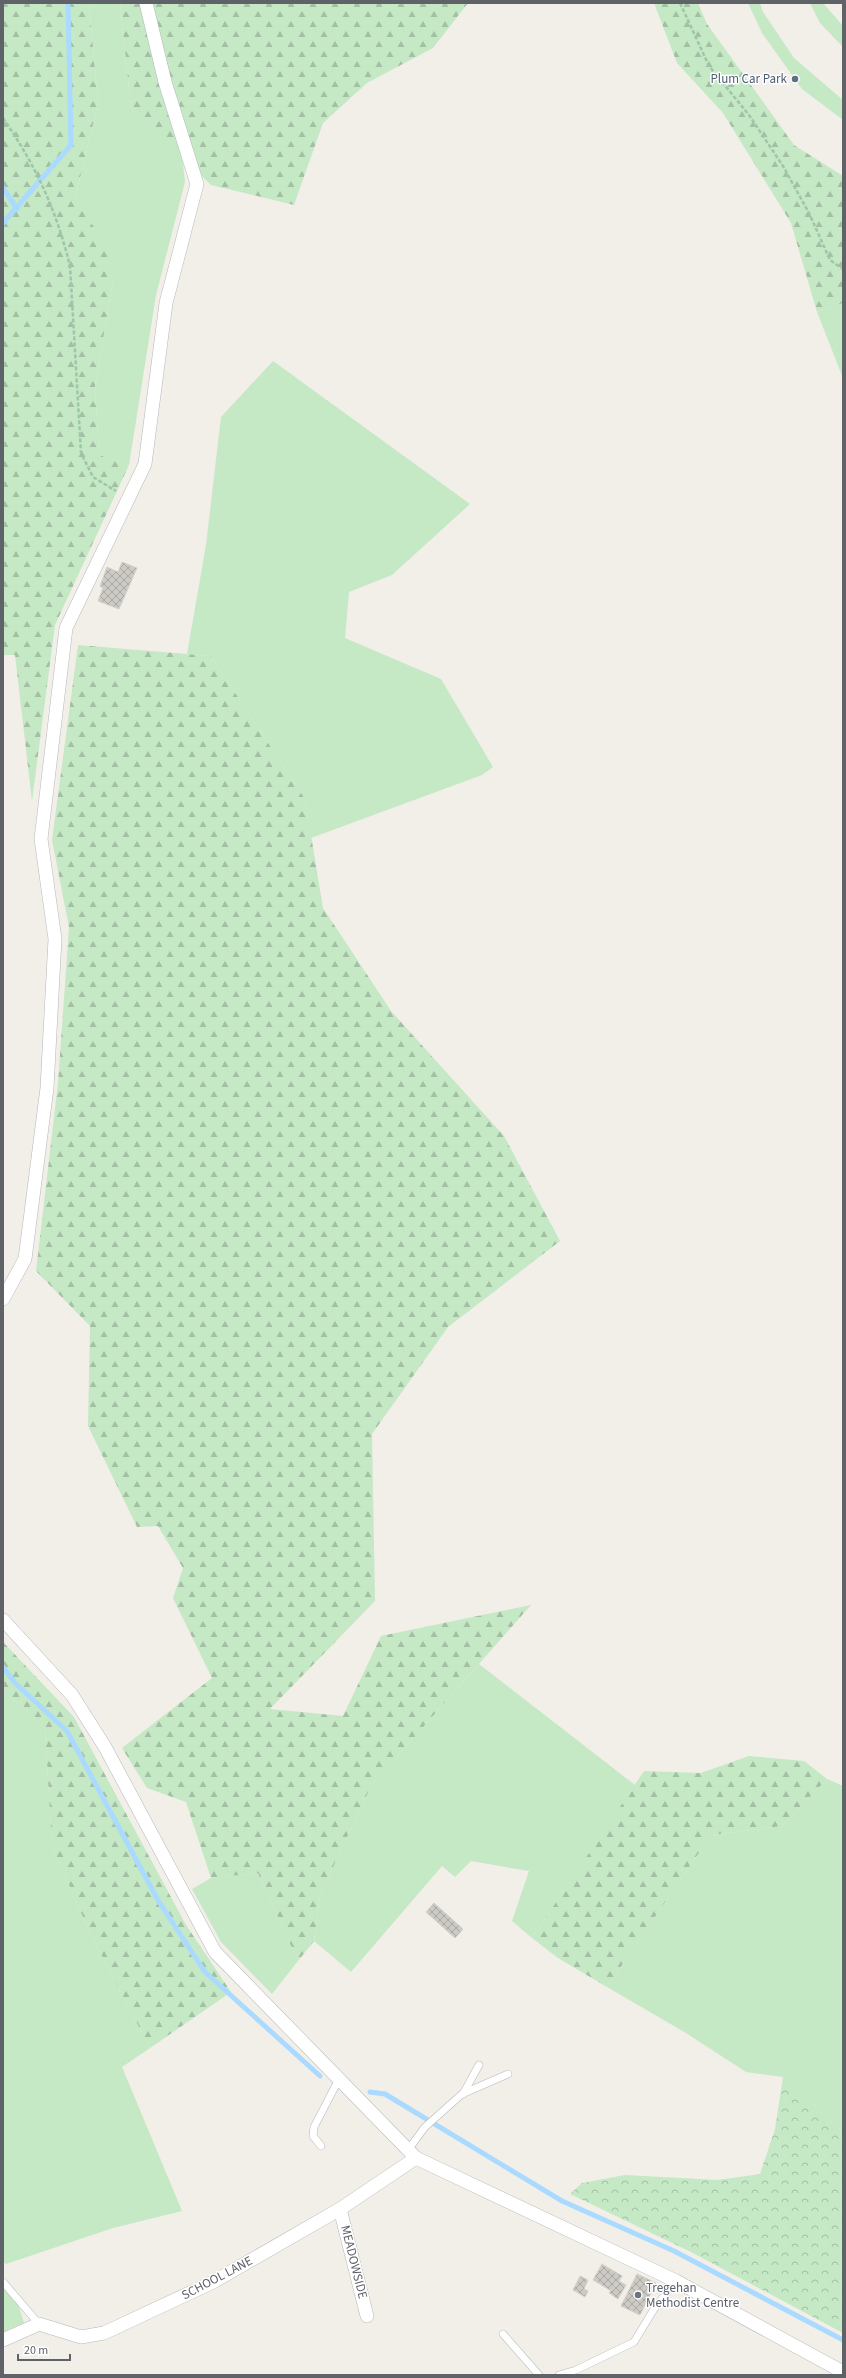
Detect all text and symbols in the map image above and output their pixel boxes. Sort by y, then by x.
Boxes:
place label: Plum Car Park [710,70,788,88]
marker: Plum Car Park [790,74,800,84]
street label: MEADOWSIDE [336,2223,372,2301]
street label: SCHOOL LANE [178,2252,256,2304]
place label: Tregehan Methodist Centre [646,2279,739,2312]
marker: Tregehan Methodist Centre [633,2290,643,2300]
scale bar [18,2336,70,2362]
text: 20 m [24,2342,48,2359]

